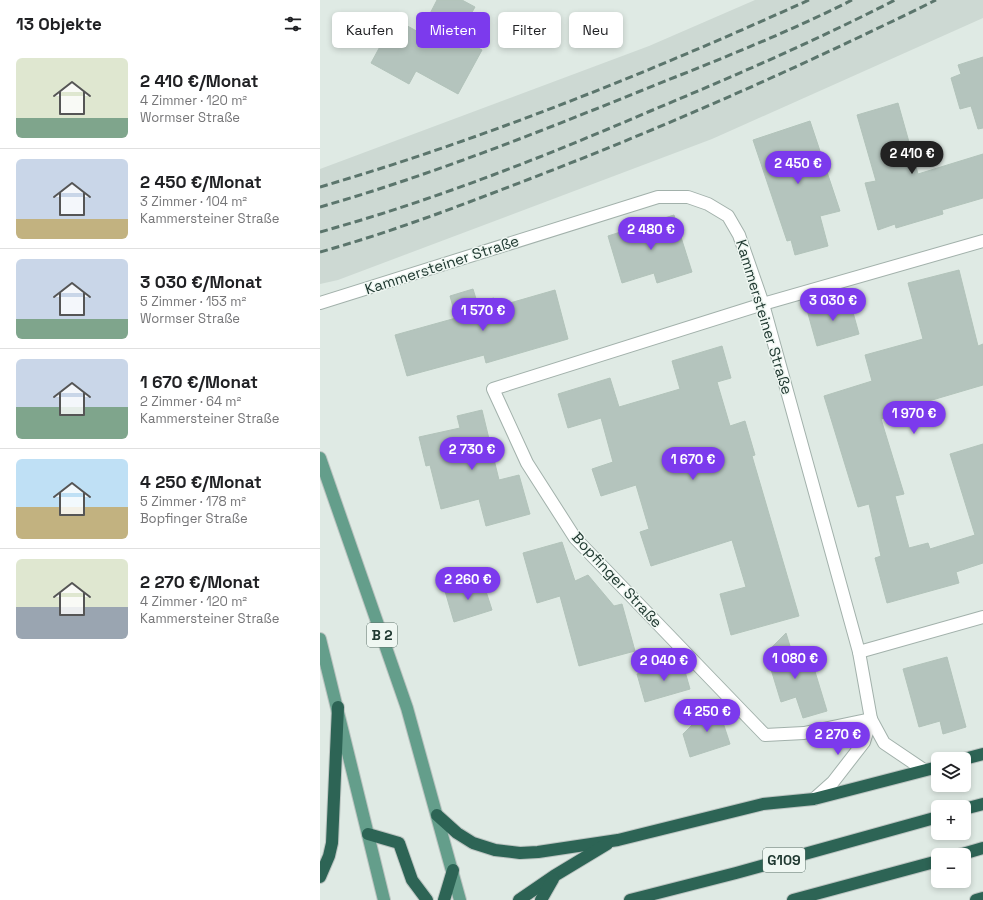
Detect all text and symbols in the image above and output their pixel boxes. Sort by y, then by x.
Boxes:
chip: Kaufen [332,12,408,48]
chip: Mieten [416,12,490,48]
chip: Filter [498,12,561,48]
chip: Neu [569,12,623,48]
text: 13 Objekte [16,13,102,35]
icon: filters [282,13,304,35]
text: 2 410 €/Monat [140,70,259,92]
icon: home [48,74,96,122]
text: 4 Zimmer · 120 m² [140,92,247,109]
text: Wormser Straße [140,109,240,126]
pin: 2 410 € [875,141,949,175]
text: 2 410 € [889,145,935,162]
pin: 2 450 € [761,151,835,185]
text: 2 450 € [774,155,822,172]
text: 2 450 €/Monat [140,171,262,193]
icon: home [48,175,96,223]
text: 3 Zimmer · 104 m² [140,193,247,210]
text: Kammersteiner Straße [140,210,279,227]
pin: 2 480 € [614,217,688,251]
text: 2 480 € [627,221,675,238]
street label: Kammersteiner Straße [362,231,521,298]
street label: Kammersteiner Straße [732,237,797,397]
text: 3 030 €/Monat [140,271,262,293]
icon: home [48,275,96,323]
pin: 3 030 € [796,288,870,322]
text: 3 030 € [809,292,857,309]
text: 5 Zimmer · 153 m² [140,293,246,310]
pin: 1 570 € [446,298,520,332]
text: 1 570 € [461,302,505,319]
text: Wormser Straße [140,310,240,327]
text: 1 670 €/Monat [140,371,258,393]
icon: home [48,375,96,423]
text: 2 Zimmer · 64 m² [140,393,241,410]
pin: 1 970 € [877,401,951,435]
text: 1 970 € [892,405,936,422]
text: Kammersteiner Straße [140,410,279,427]
pin: 2 730 € [435,437,509,471]
text: 2 730 € [449,441,495,458]
pin: 1 670 € [656,447,730,481]
text: 1 670 € [671,451,715,468]
text: 4 250 €/Monat [140,471,262,493]
icon: home [48,475,96,523]
text: 5 Zimmer · 178 m² [140,493,246,510]
text: Bopfinger Straße [140,510,248,527]
street label: Bopfinger Straße [568,528,667,632]
pin: 2 260 € [431,567,505,601]
text: 2 270 €/Monat [140,571,260,593]
text: 2 260 € [444,571,492,588]
icon: home [48,575,96,623]
text: 4 Zimmer · 120 m² [140,593,247,610]
text: Kammersteiner Straße [140,610,279,627]
road number: B 2 [367,623,397,647]
pin: 1 080 € [758,646,832,680]
pin: 2 040 € [627,648,701,682]
text: 1 080 € [772,650,818,667]
text: 2 040 € [640,652,688,669]
pin: 4 250 € [670,699,744,733]
text: 4 250 € [683,703,731,720]
pin: 2 270 € [801,722,875,756]
text: 2 270 € [815,726,861,743]
map controls [931,752,971,888]
button: layers [931,752,971,792]
button: + [931,800,971,840]
road number: G109 [763,848,805,872]
button: − [931,848,971,888]

